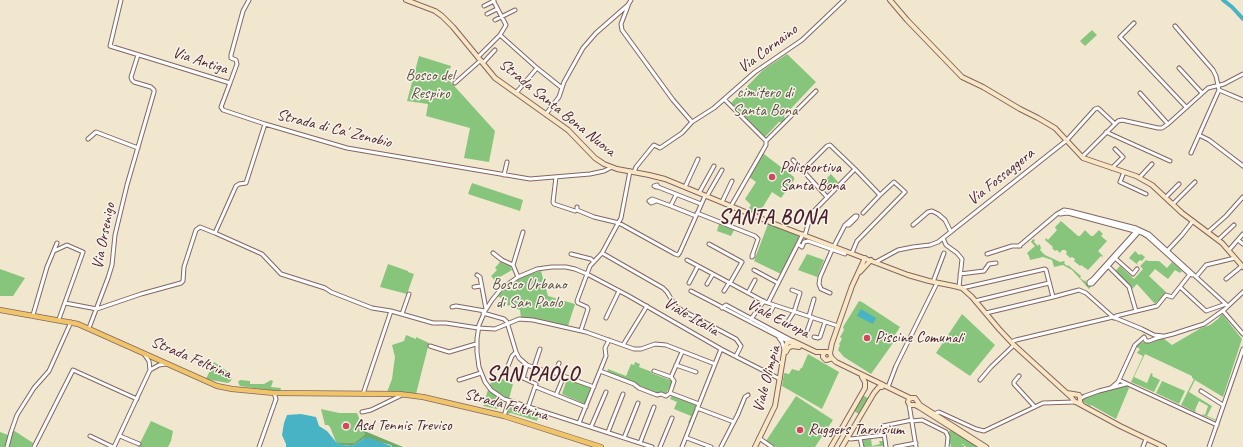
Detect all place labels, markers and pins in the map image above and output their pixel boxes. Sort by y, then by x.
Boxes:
place label: Polisportiva Santa Bona [780,158,845,196]
marker: Polisportiva Santa Bona [767,172,777,182]
place label: Piscine Comunali [875,328,963,348]
marker: Piscine Comunali [862,333,872,343]
place label: Asd Tennis Treviso [354,416,452,436]
place label: Ruggers Tarvisium [808,420,904,440]
marker: Asd Tennis Treviso [341,421,351,431]
marker: Ruggers Tarvisium [795,425,805,435]

